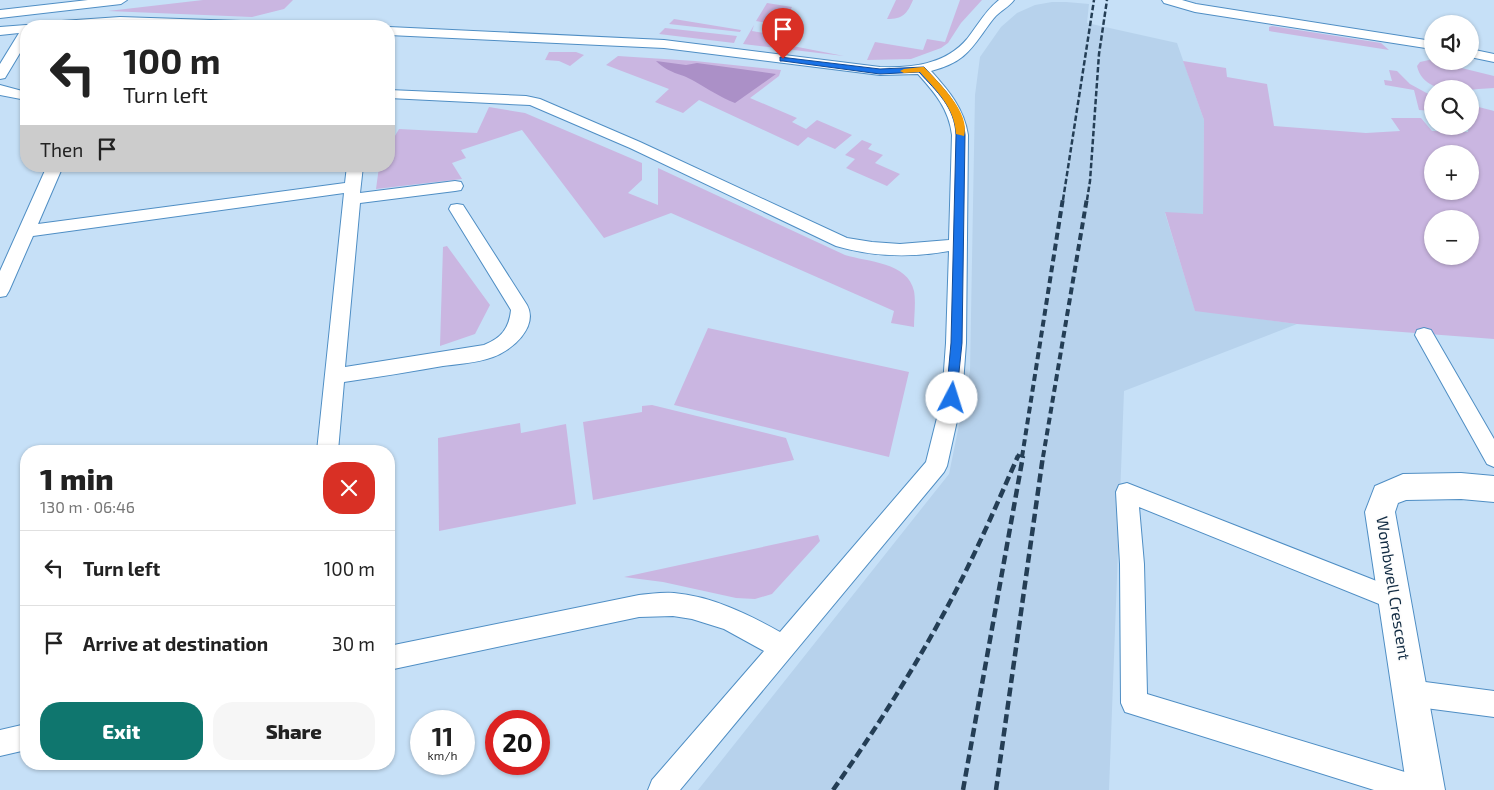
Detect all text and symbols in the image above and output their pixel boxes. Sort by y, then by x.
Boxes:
pin [762,8,804,59]
icon: arrive [769,15,797,43]
map controls [1424,15,1479,265]
button: sound [1424,15,1479,70]
text: 100 m [123,39,221,81]
icon: left [40,40,105,105]
button: search [1424,80,1479,135]
text: Turn left [123,81,208,107]
icon: arrive [93,135,121,163]
text: Then [40,138,83,161]
button: + [1424,145,1479,200]
button: − [1424,210,1479,265]
position arrow [925,371,977,423]
text: 1 min [40,460,114,496]
button: close [323,462,375,514]
text: 130 m · 06:46 [40,497,135,516]
street label: Wombwell Crescent [1373,515,1415,661]
icon: left [40,554,68,582]
text: Turn left [83,557,160,580]
text: 100 m [324,557,375,580]
icon: arrive [40,629,68,657]
text: Arrive at destination [83,632,268,655]
text: 30 m [332,632,375,655]
button: Exit [40,702,203,760]
button: Share [213,702,375,760]
speed limit sign: 20 [485,710,550,775]
text: 11 [432,721,453,751]
text: km/h [428,748,457,762]

